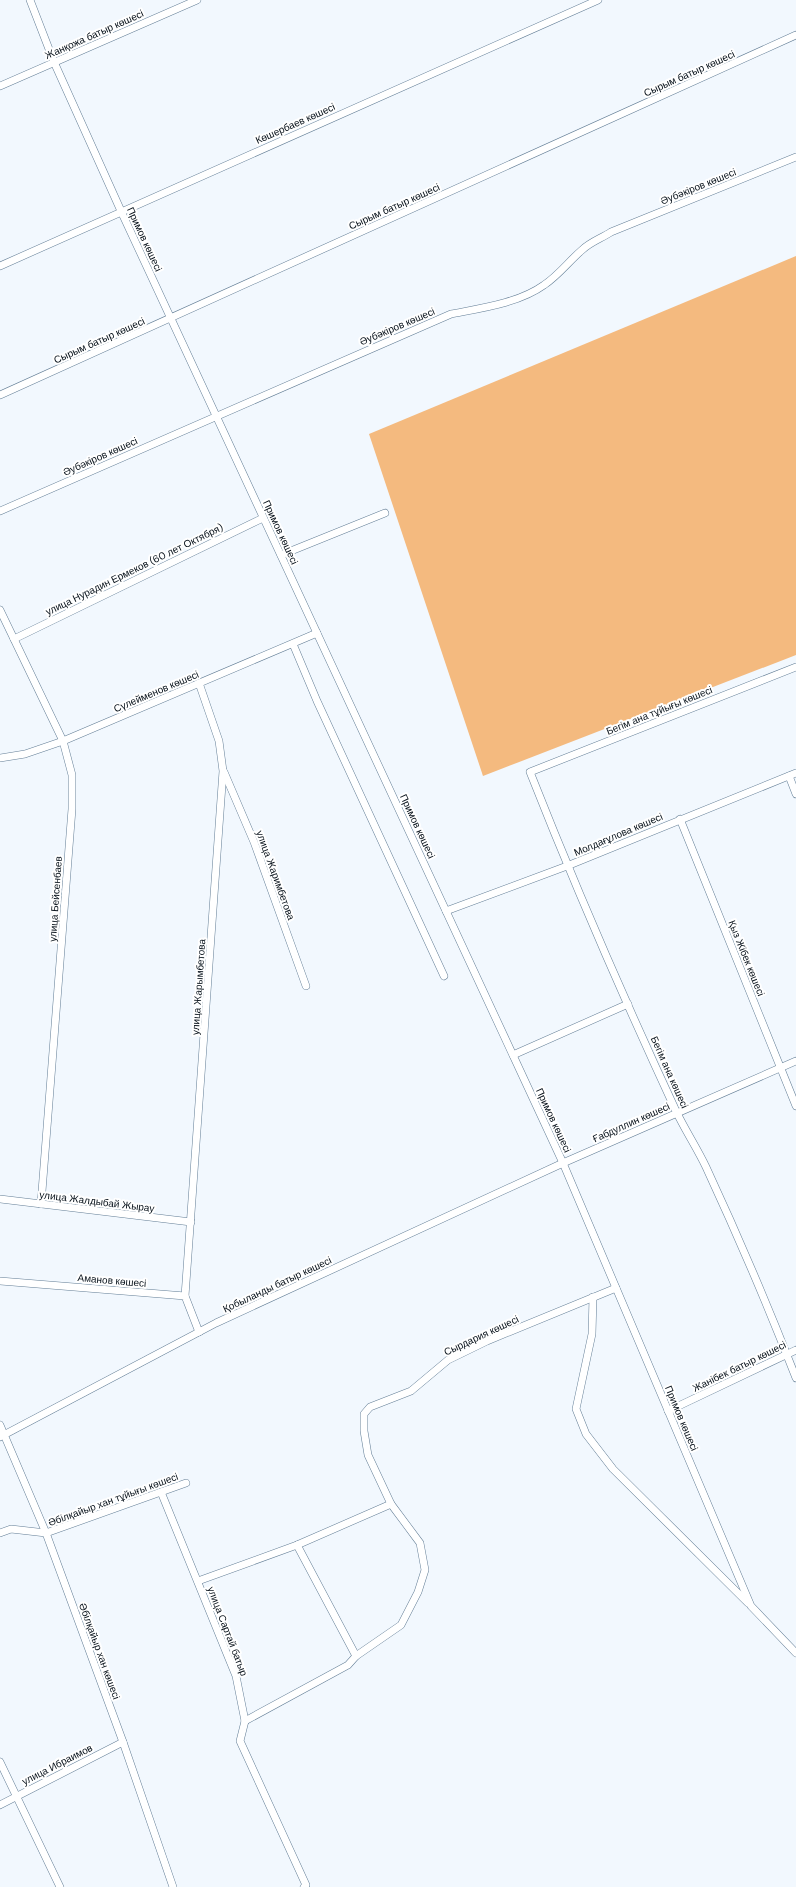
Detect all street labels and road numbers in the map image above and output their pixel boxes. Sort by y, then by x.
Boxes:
street label: Жанқожа батыр көшесі [43,7,146,62]
street label: Сырым батыр көшесі [642,48,737,99]
street label: Көшербаев көшесі [253,100,337,147]
street label: Әубәкіров көшесі [658,165,738,208]
street label: Сырым батыр көшесі [347,181,442,232]
street label: Примов көшесі [124,205,165,273]
street label: Әубәкіров көшесі [358,305,437,348]
street label: Сырым батыр көшесі [52,315,147,366]
street label: Әубәкіров көшесі [61,434,140,479]
street label: Примов көшесі [260,498,301,566]
street label: улица Нурадин Ермеков (60 лет Октября) [43,521,225,618]
street label: Сүлейменов көшесі [112,668,201,715]
street label: Бегім ана тұйығы көшесі [604,683,714,738]
street label: Примов көшесі [397,792,438,860]
street label: Молдағұлова көшесі [572,810,665,859]
street label: улица Жаримбетова [253,828,298,922]
street label: улица Бейсенбаев [46,856,65,942]
street label: Қыз Жібек көшесі [725,918,768,998]
street label: улица Жарымбетова [189,938,208,1035]
street label: Бегім ана көшесі [648,1034,691,1110]
street label: Примов көшесі [533,1086,574,1154]
street label: Ғабдуллин көшесі [591,1100,672,1145]
street label: улица Жалдыбай Жырау [39,1188,155,1215]
street label: Қобыланды батыр көшесі [221,1254,334,1315]
street label: Аманов көшесі [77,1271,147,1290]
street label: Сырдария көшесі [442,1312,521,1358]
street label: Жанібек батыр көшесі [690,1338,788,1395]
street label: Примов көшесі [662,1384,701,1453]
street label: Әбілқайыр хан тұйығы көшесі [46,1470,180,1529]
street label: улица Сартай батыр [204,1585,251,1678]
street label: Әбілқайыр хан көшесі [76,1601,123,1701]
street label: улица Ибраимов [20,1741,95,1788]

